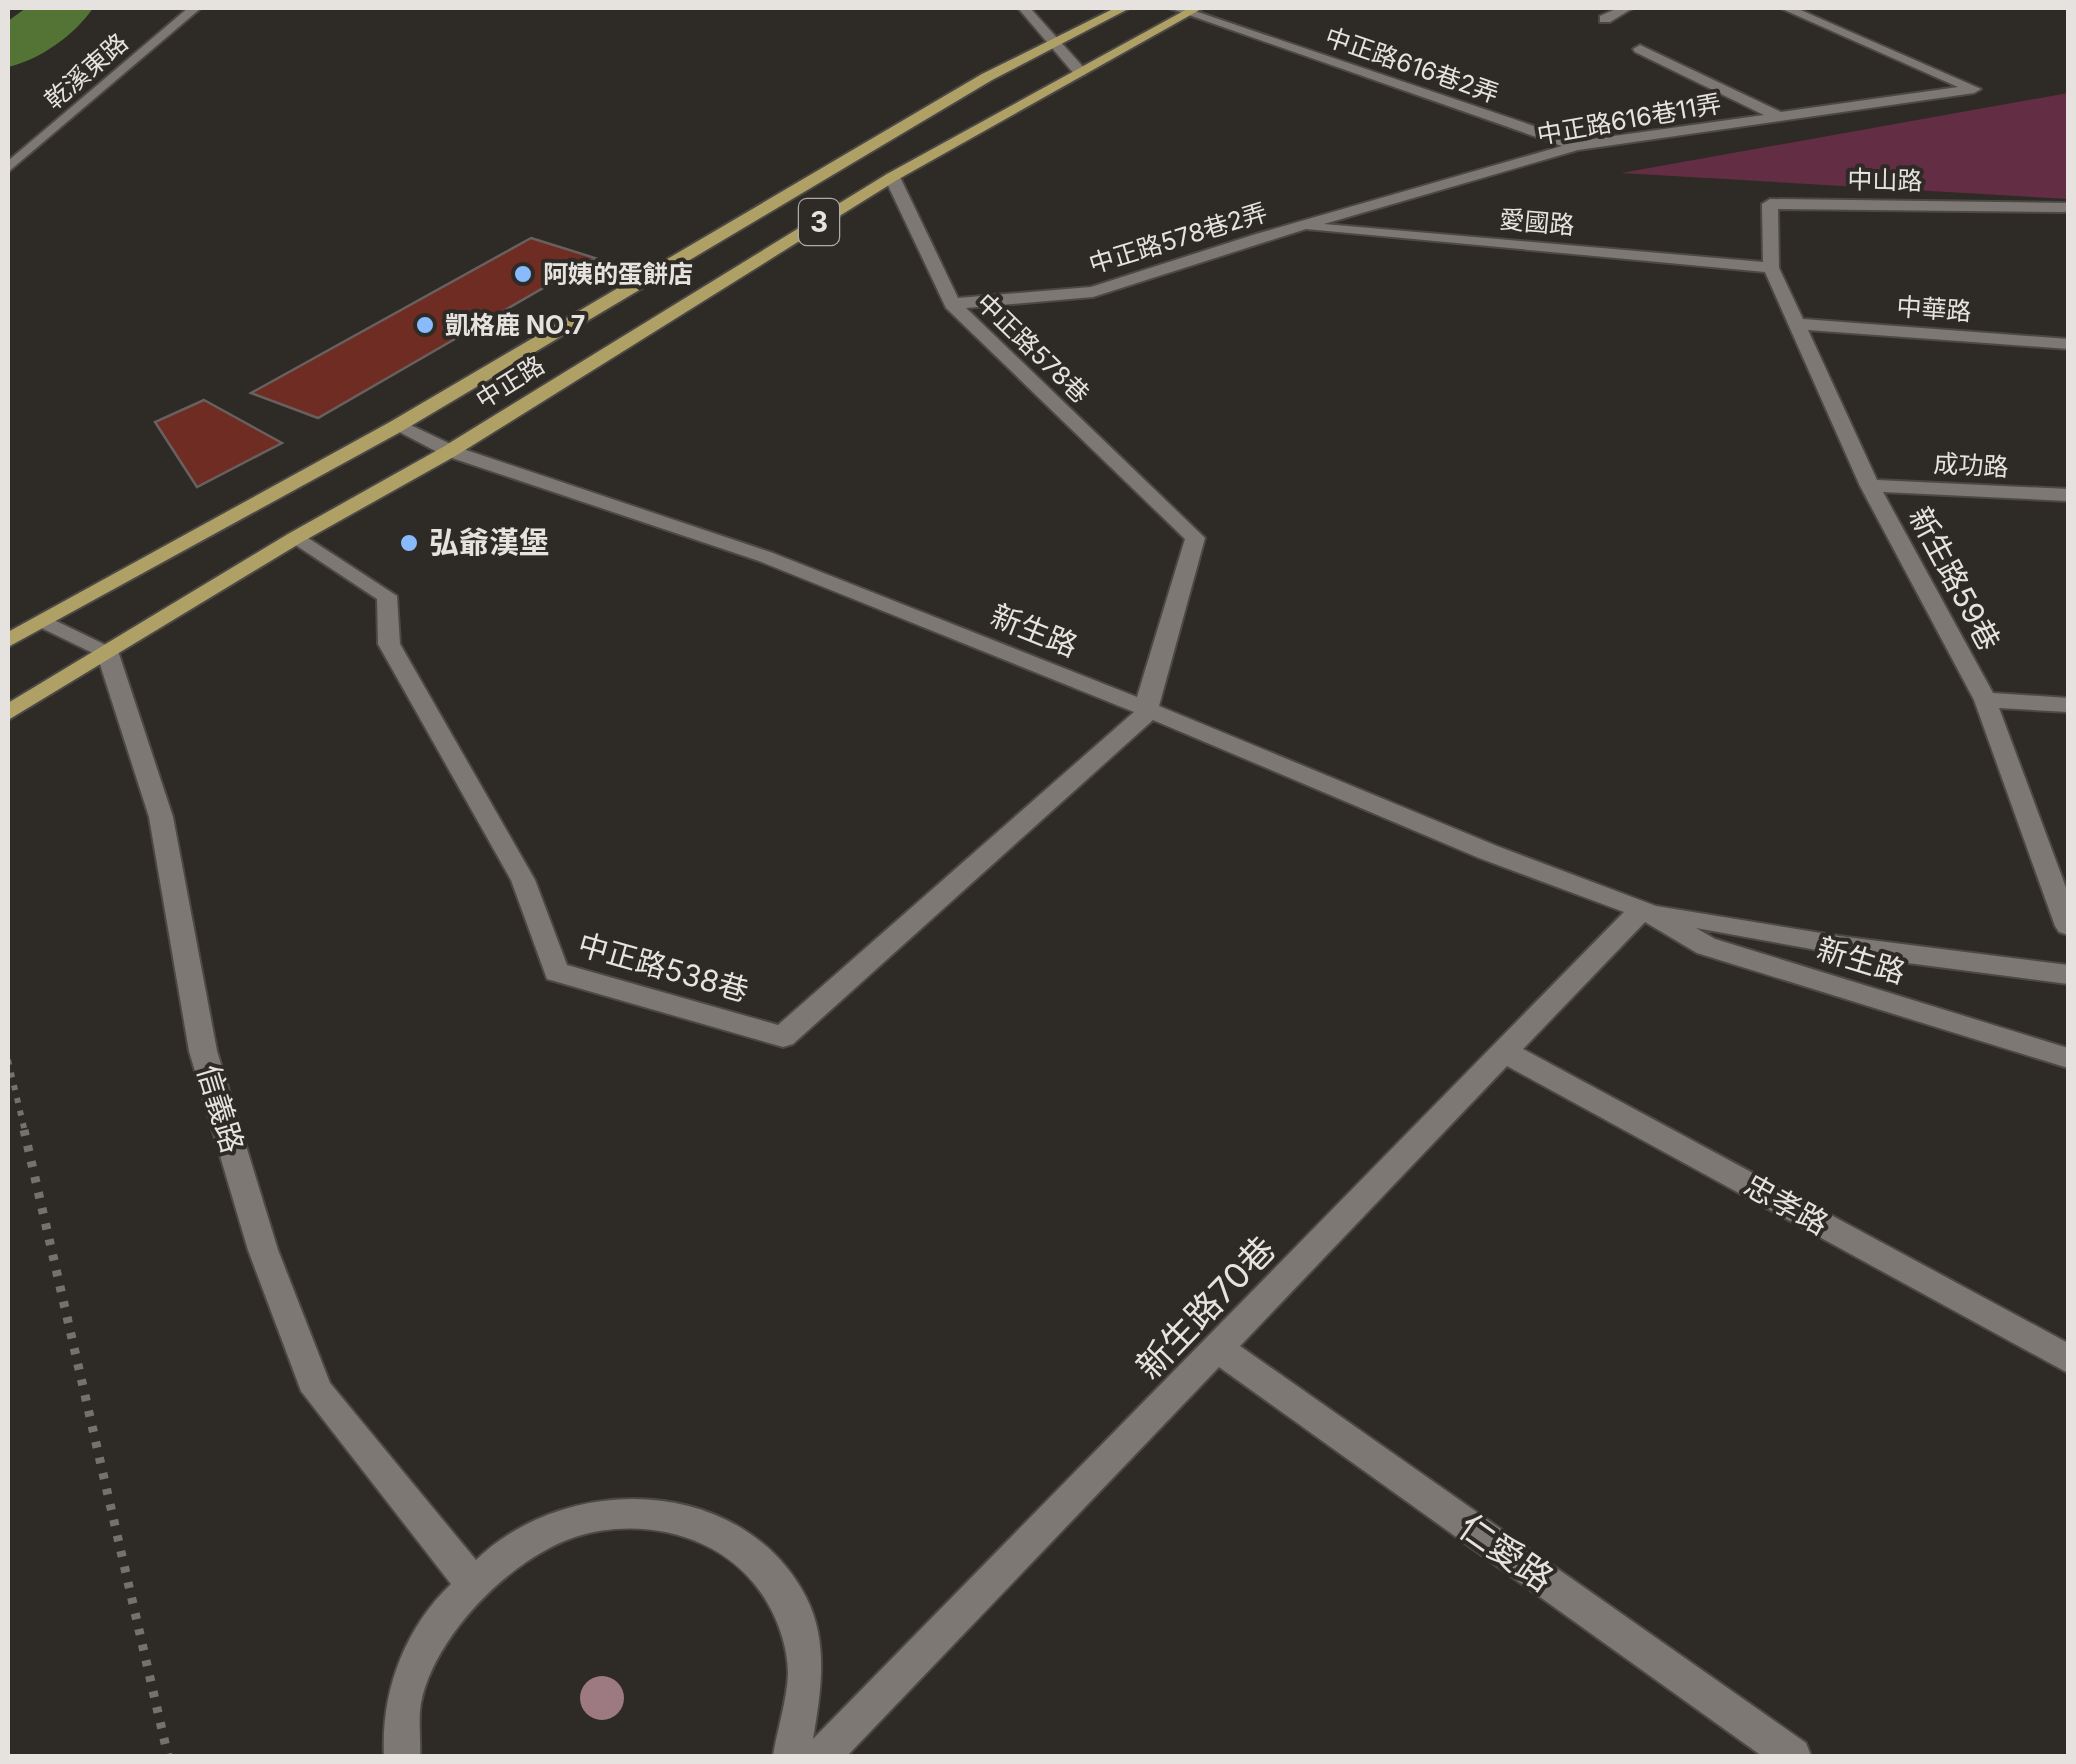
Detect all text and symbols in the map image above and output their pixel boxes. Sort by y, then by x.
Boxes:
street label: 中正路616巷2弄 [1321,21,1503,109]
street label: 乾溪東路 [38,27,134,115]
street label: 中正路616巷11弄 [1535,88,1723,150]
street label: 中山路 [1847,164,1923,196]
street label: 中正路578巷2弄 [1085,197,1271,279]
road number: 3 [799,199,839,245]
street label: 愛國路 [1498,204,1576,240]
place label: 阿姨的蛋餅店 [543,259,693,289]
marker: 阿姨的蛋餅店 [512,263,534,285]
street label: 中正路578巷 [971,287,1095,409]
street label: 中華路 [1896,291,1972,327]
place label: 凱格鹿 NO.7 [445,310,585,340]
marker: 凱格鹿 NO.7 [414,314,436,336]
street label: 中正路 [470,349,550,415]
street label: 成功路 [1933,448,2009,482]
street label: 新生路59巷 [1902,501,2008,656]
place label: 弘爺漢堡 [429,524,549,560]
marker: 弘爺漢堡 [398,532,420,554]
street label: 新生路 [986,597,1083,664]
street label: 中正路538巷 [574,926,753,1009]
street label: 新生路 [1813,930,1910,990]
street label: 信義路 [191,1060,251,1157]
street label: 忠孝路 [1738,1167,1835,1242]
street label: 新生路70巷 [1127,1227,1283,1387]
street label: 仁愛路 [1452,1505,1562,1600]

